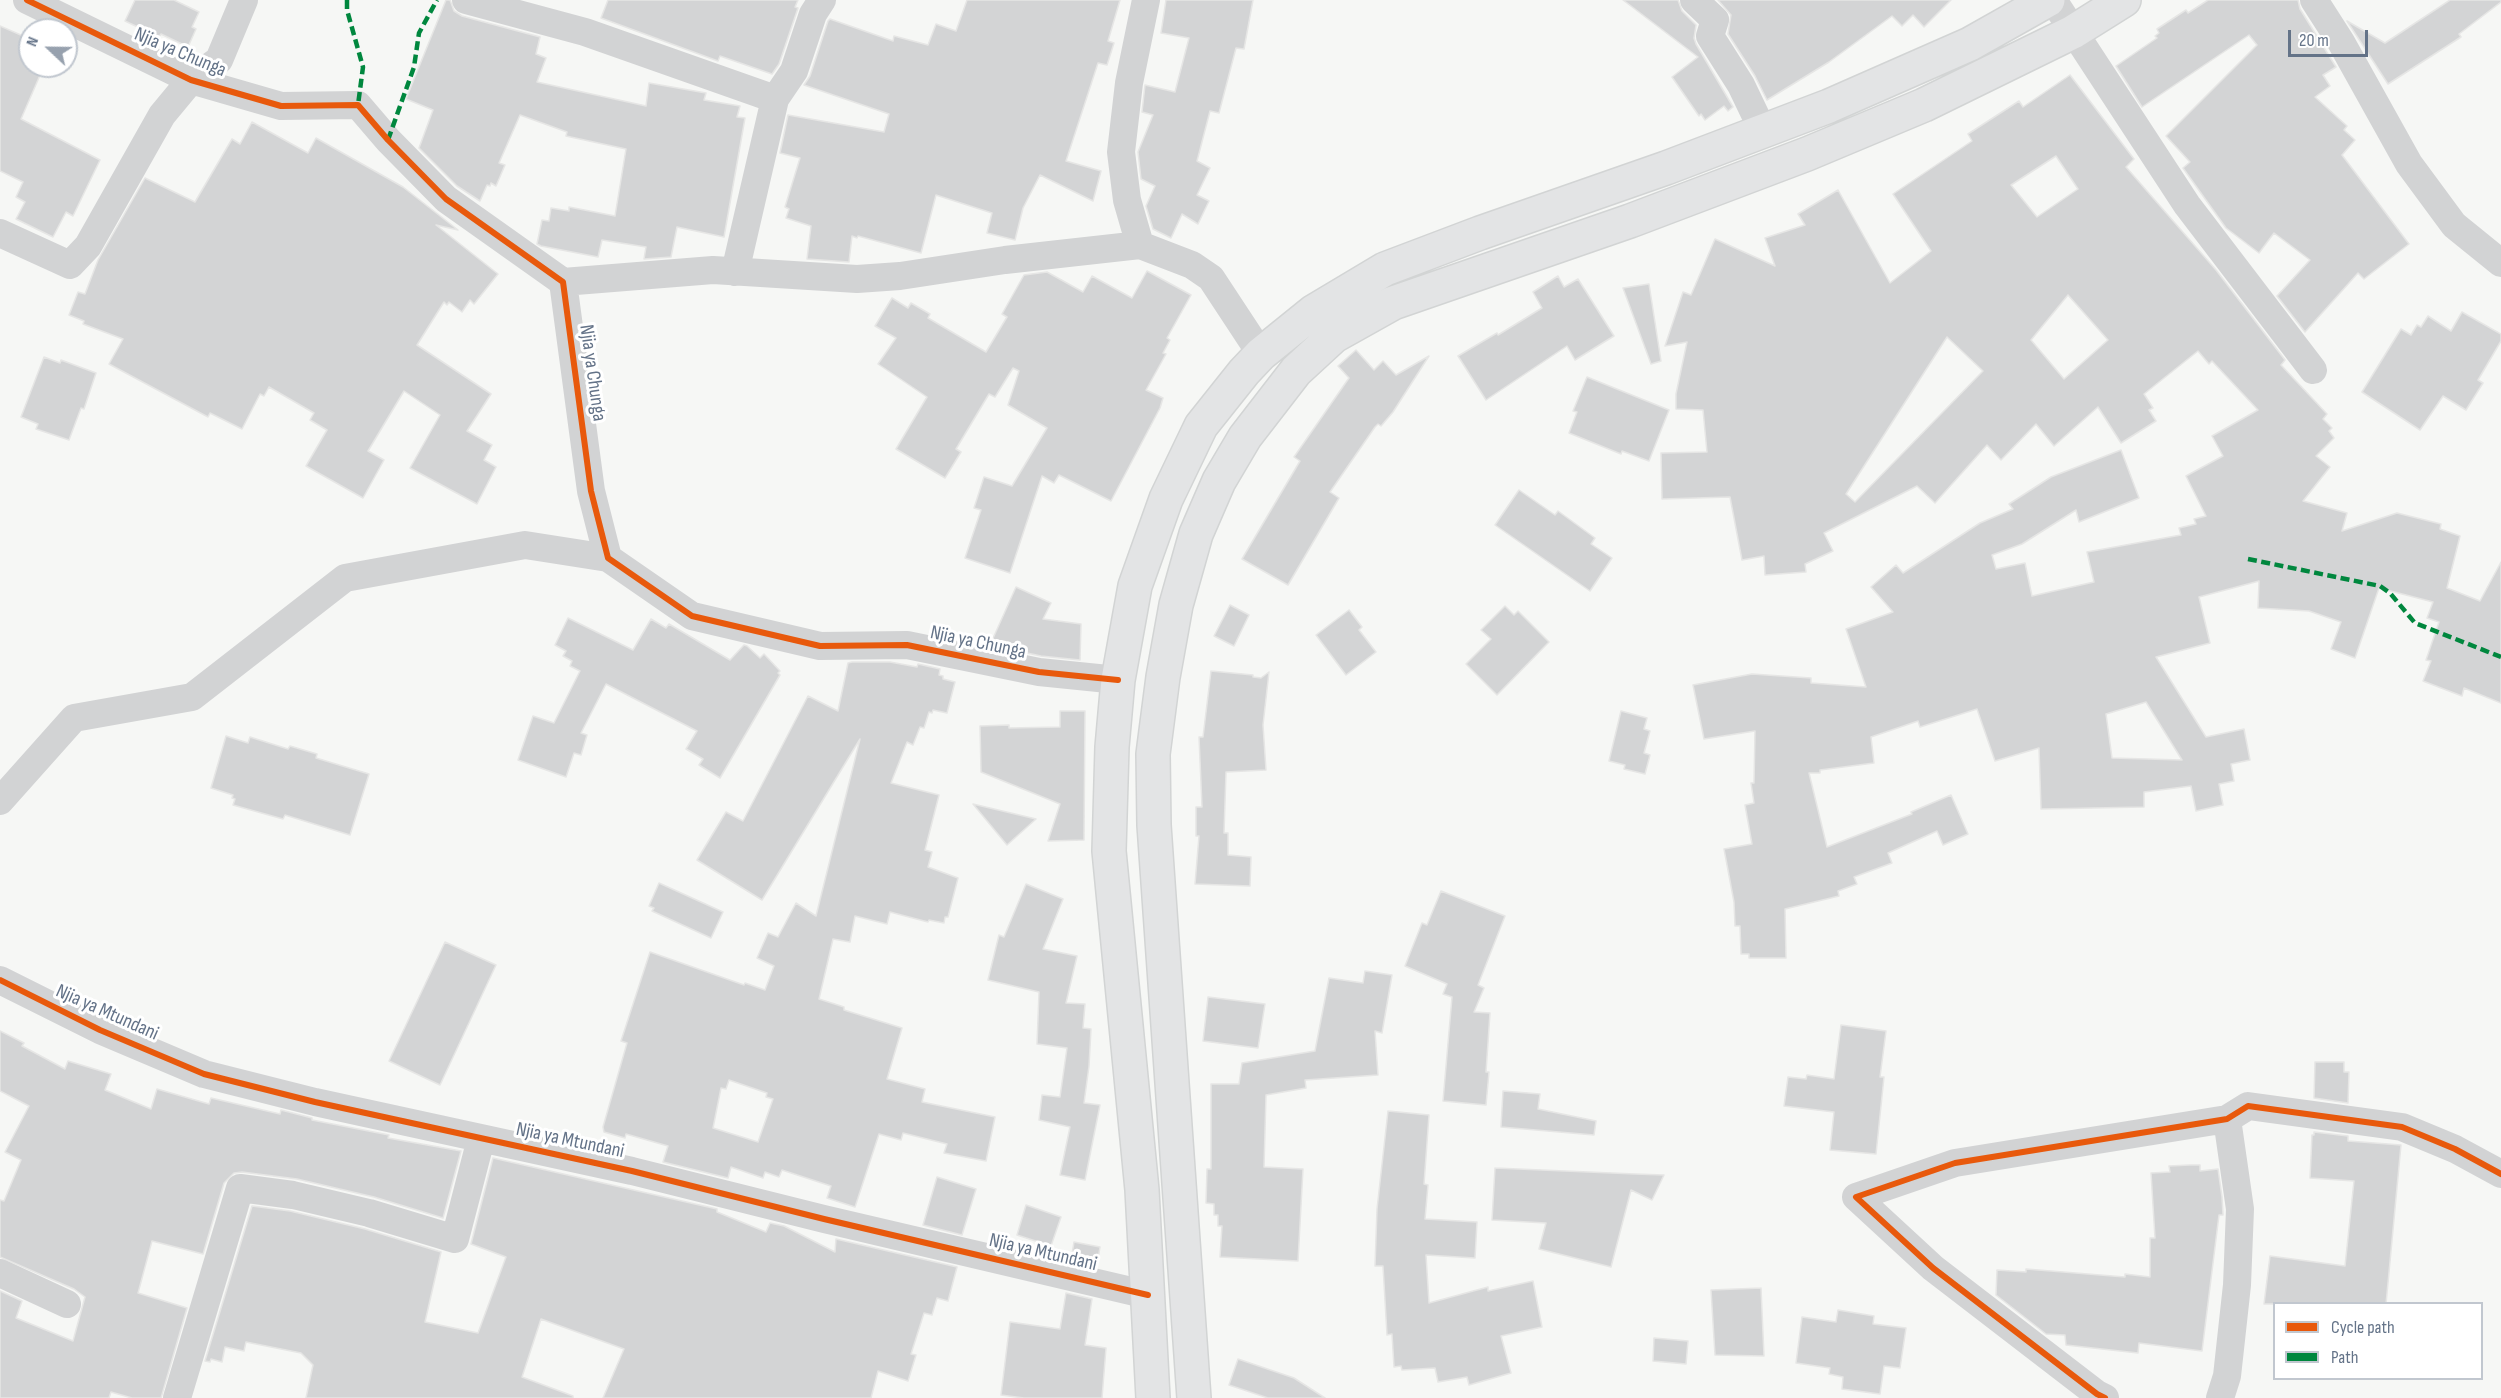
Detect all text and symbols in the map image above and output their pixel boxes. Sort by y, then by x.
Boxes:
north arrow [18,18,78,78]
scale bar [2291,18,2370,56]
street label: Njia ya Chunga [131,23,229,83]
text: 20 m [2299,30,2329,51]
text: N [22,34,43,49]
street label: Njia ya Chunga [573,323,611,423]
street label: Njia ya Chunga [928,621,1028,665]
street label: Njia ya Mtundani [52,980,162,1046]
street label: Njia ya Mtundani [514,1118,626,1164]
street label: Njia ya Mtundani [987,1229,1099,1277]
legend [2273,1302,2483,1380]
text: Cycle path [2331,1317,2395,1338]
text: Path [2331,1347,2359,1368]

